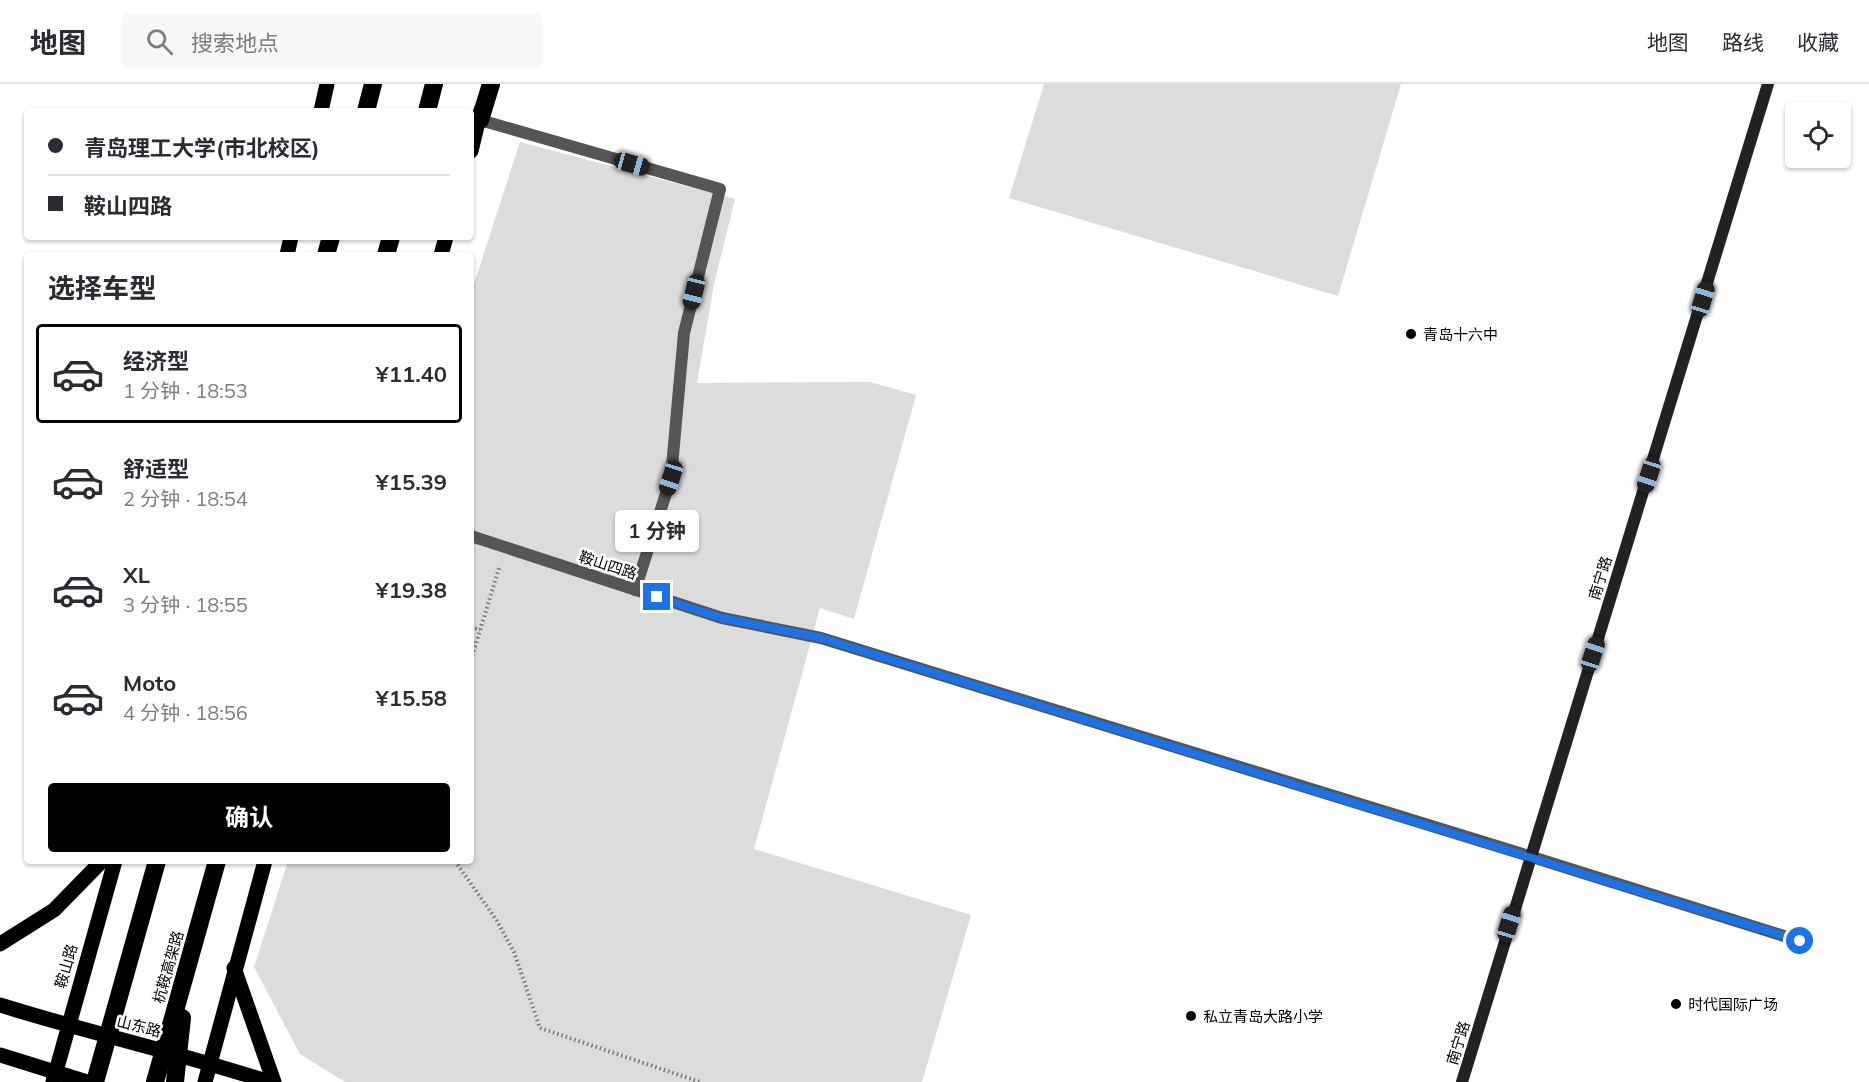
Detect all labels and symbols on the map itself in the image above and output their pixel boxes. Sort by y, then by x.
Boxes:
car [612,150,652,178]
car [681,272,707,312]
car [1689,279,1717,319]
place label: 青岛十六中 [1423,325,1498,344]
marker: 青岛十六中 [1404,327,1418,341]
car [1635,455,1663,495]
car [657,458,685,498]
callout: 1 分钟 [615,510,699,552]
street label: 鞍山四路 [577,547,639,583]
street label: 南宁路 [1584,554,1616,602]
route end [643,583,670,610]
car [1579,634,1607,674]
car [1495,904,1523,944]
route start [1786,927,1813,954]
street label: 杭鞍高架路 [149,928,187,1006]
street label: 鞍山路 [51,942,81,990]
place label: 时代国际广场 [1688,995,1778,1014]
marker: 时代国际广场 [1669,997,1683,1011]
place label: 私立青岛大路小学 [1203,1007,1323,1026]
marker: 私立青岛大路小学 [1184,1009,1198,1023]
street label: 山东路 [115,1011,163,1041]
street label: 南宁路 [1442,1019,1474,1067]

